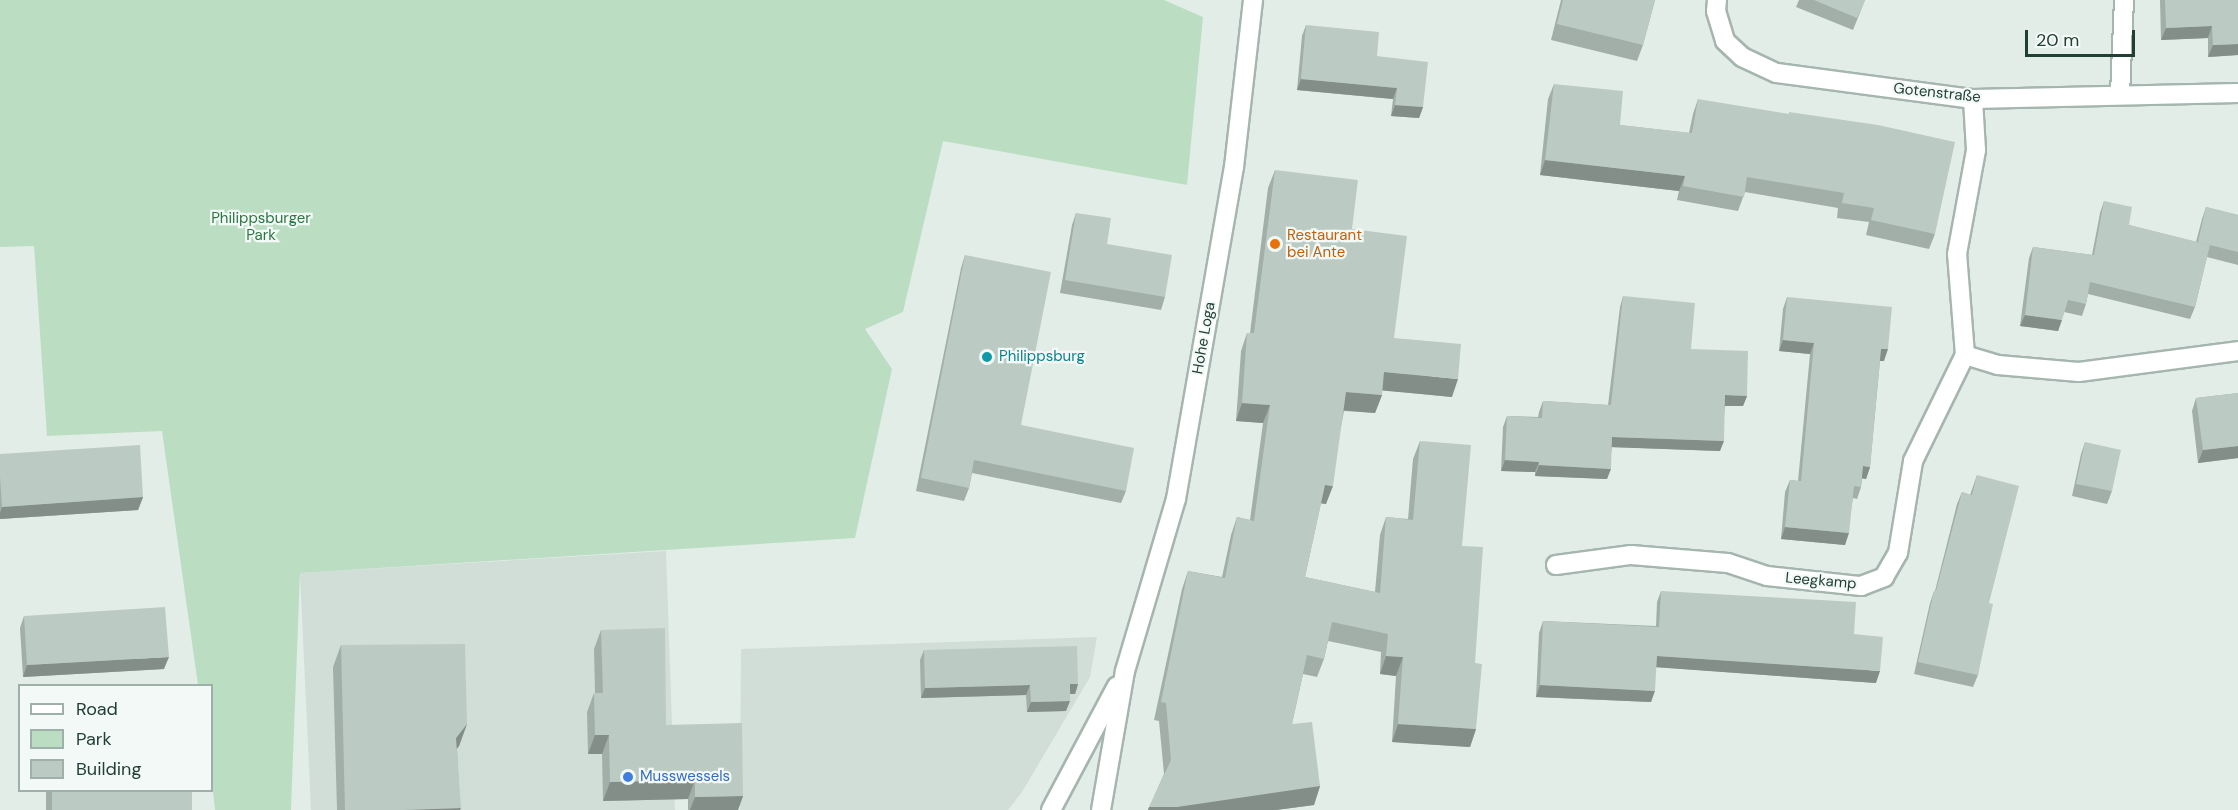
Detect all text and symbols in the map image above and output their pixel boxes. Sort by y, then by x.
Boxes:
scale bar [2028,18,2138,56]
text: 20 m [2036,28,2079,52]
street label: Gotenstraße [1892,79,1982,107]
park label: Philippsburger Park [211,209,311,244]
place label: Restaurant bei Ante [1287,226,1362,261]
marker: Restaurant bei Ante [1268,237,1282,251]
street label: Hohe Loga [1189,301,1219,375]
place label: Philippsburg [999,348,1085,366]
marker: Philippsburg [980,350,994,364]
street label: Leegkamp [1785,569,1857,593]
legend [18,684,213,792]
text: Road [76,697,118,721]
text: Park [76,727,112,751]
text: Building [76,757,141,781]
place label: Musswessels [640,768,730,786]
marker: Musswessels [621,770,635,784]

